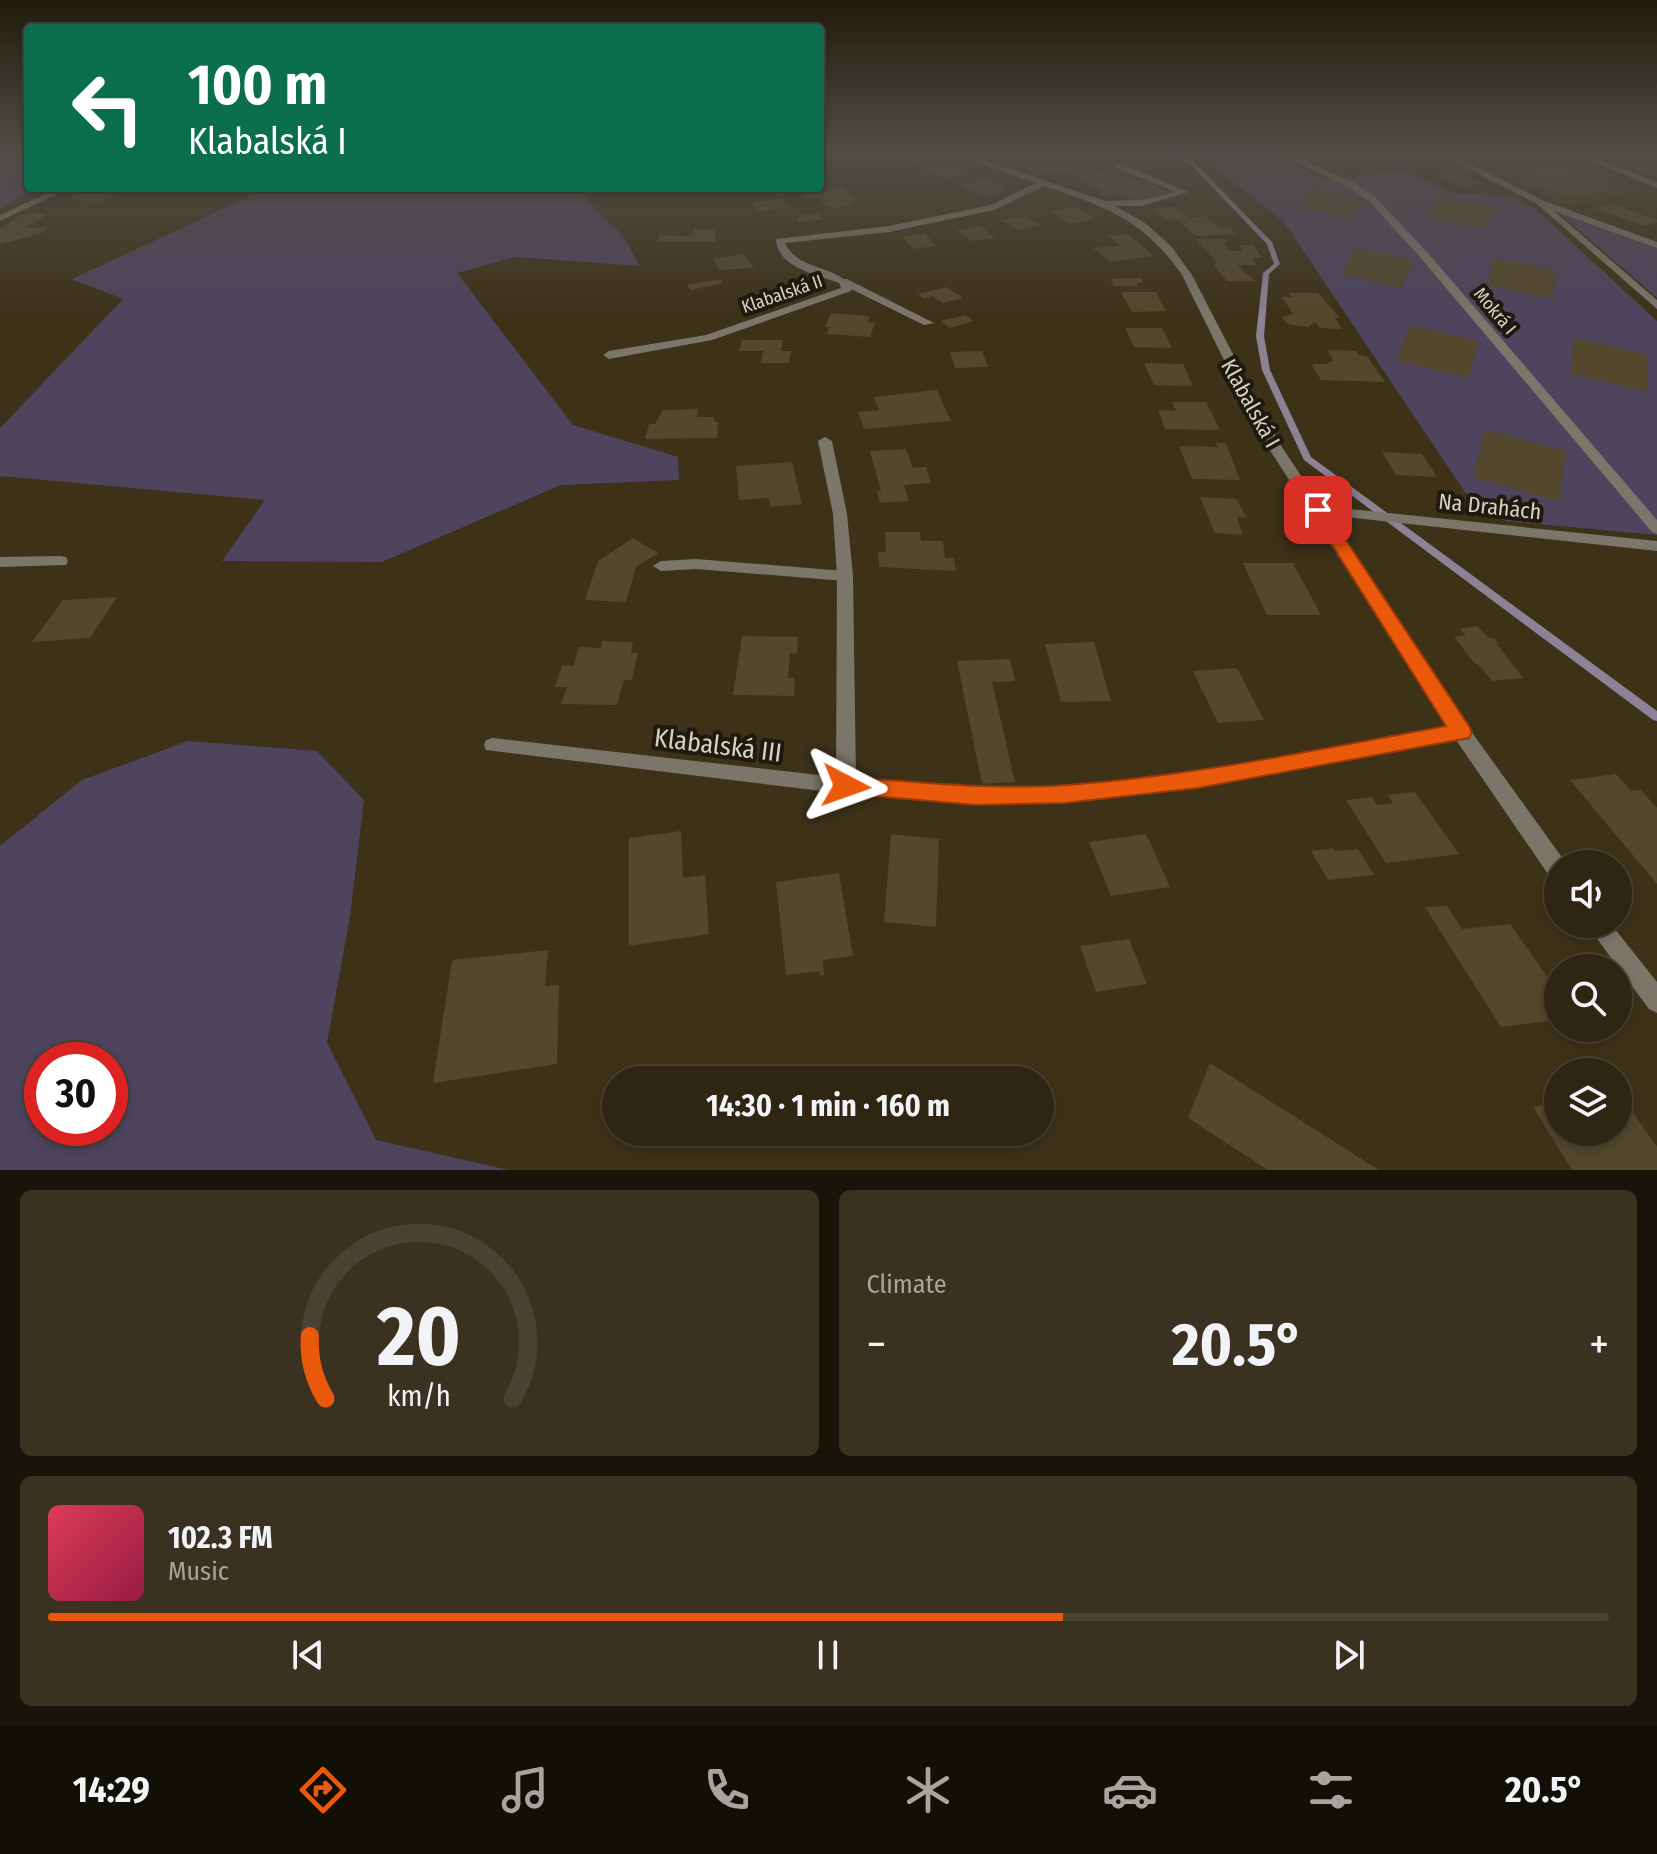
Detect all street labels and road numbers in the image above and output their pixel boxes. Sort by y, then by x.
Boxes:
street label: Klabalská II [739,270,825,318]
street label: Mokrá I [1469,283,1521,339]
street label: Klabalská I [1215,354,1286,452]
street label: Na Drahách [1437,488,1543,525]
street label: Klabalská III [652,722,783,769]

